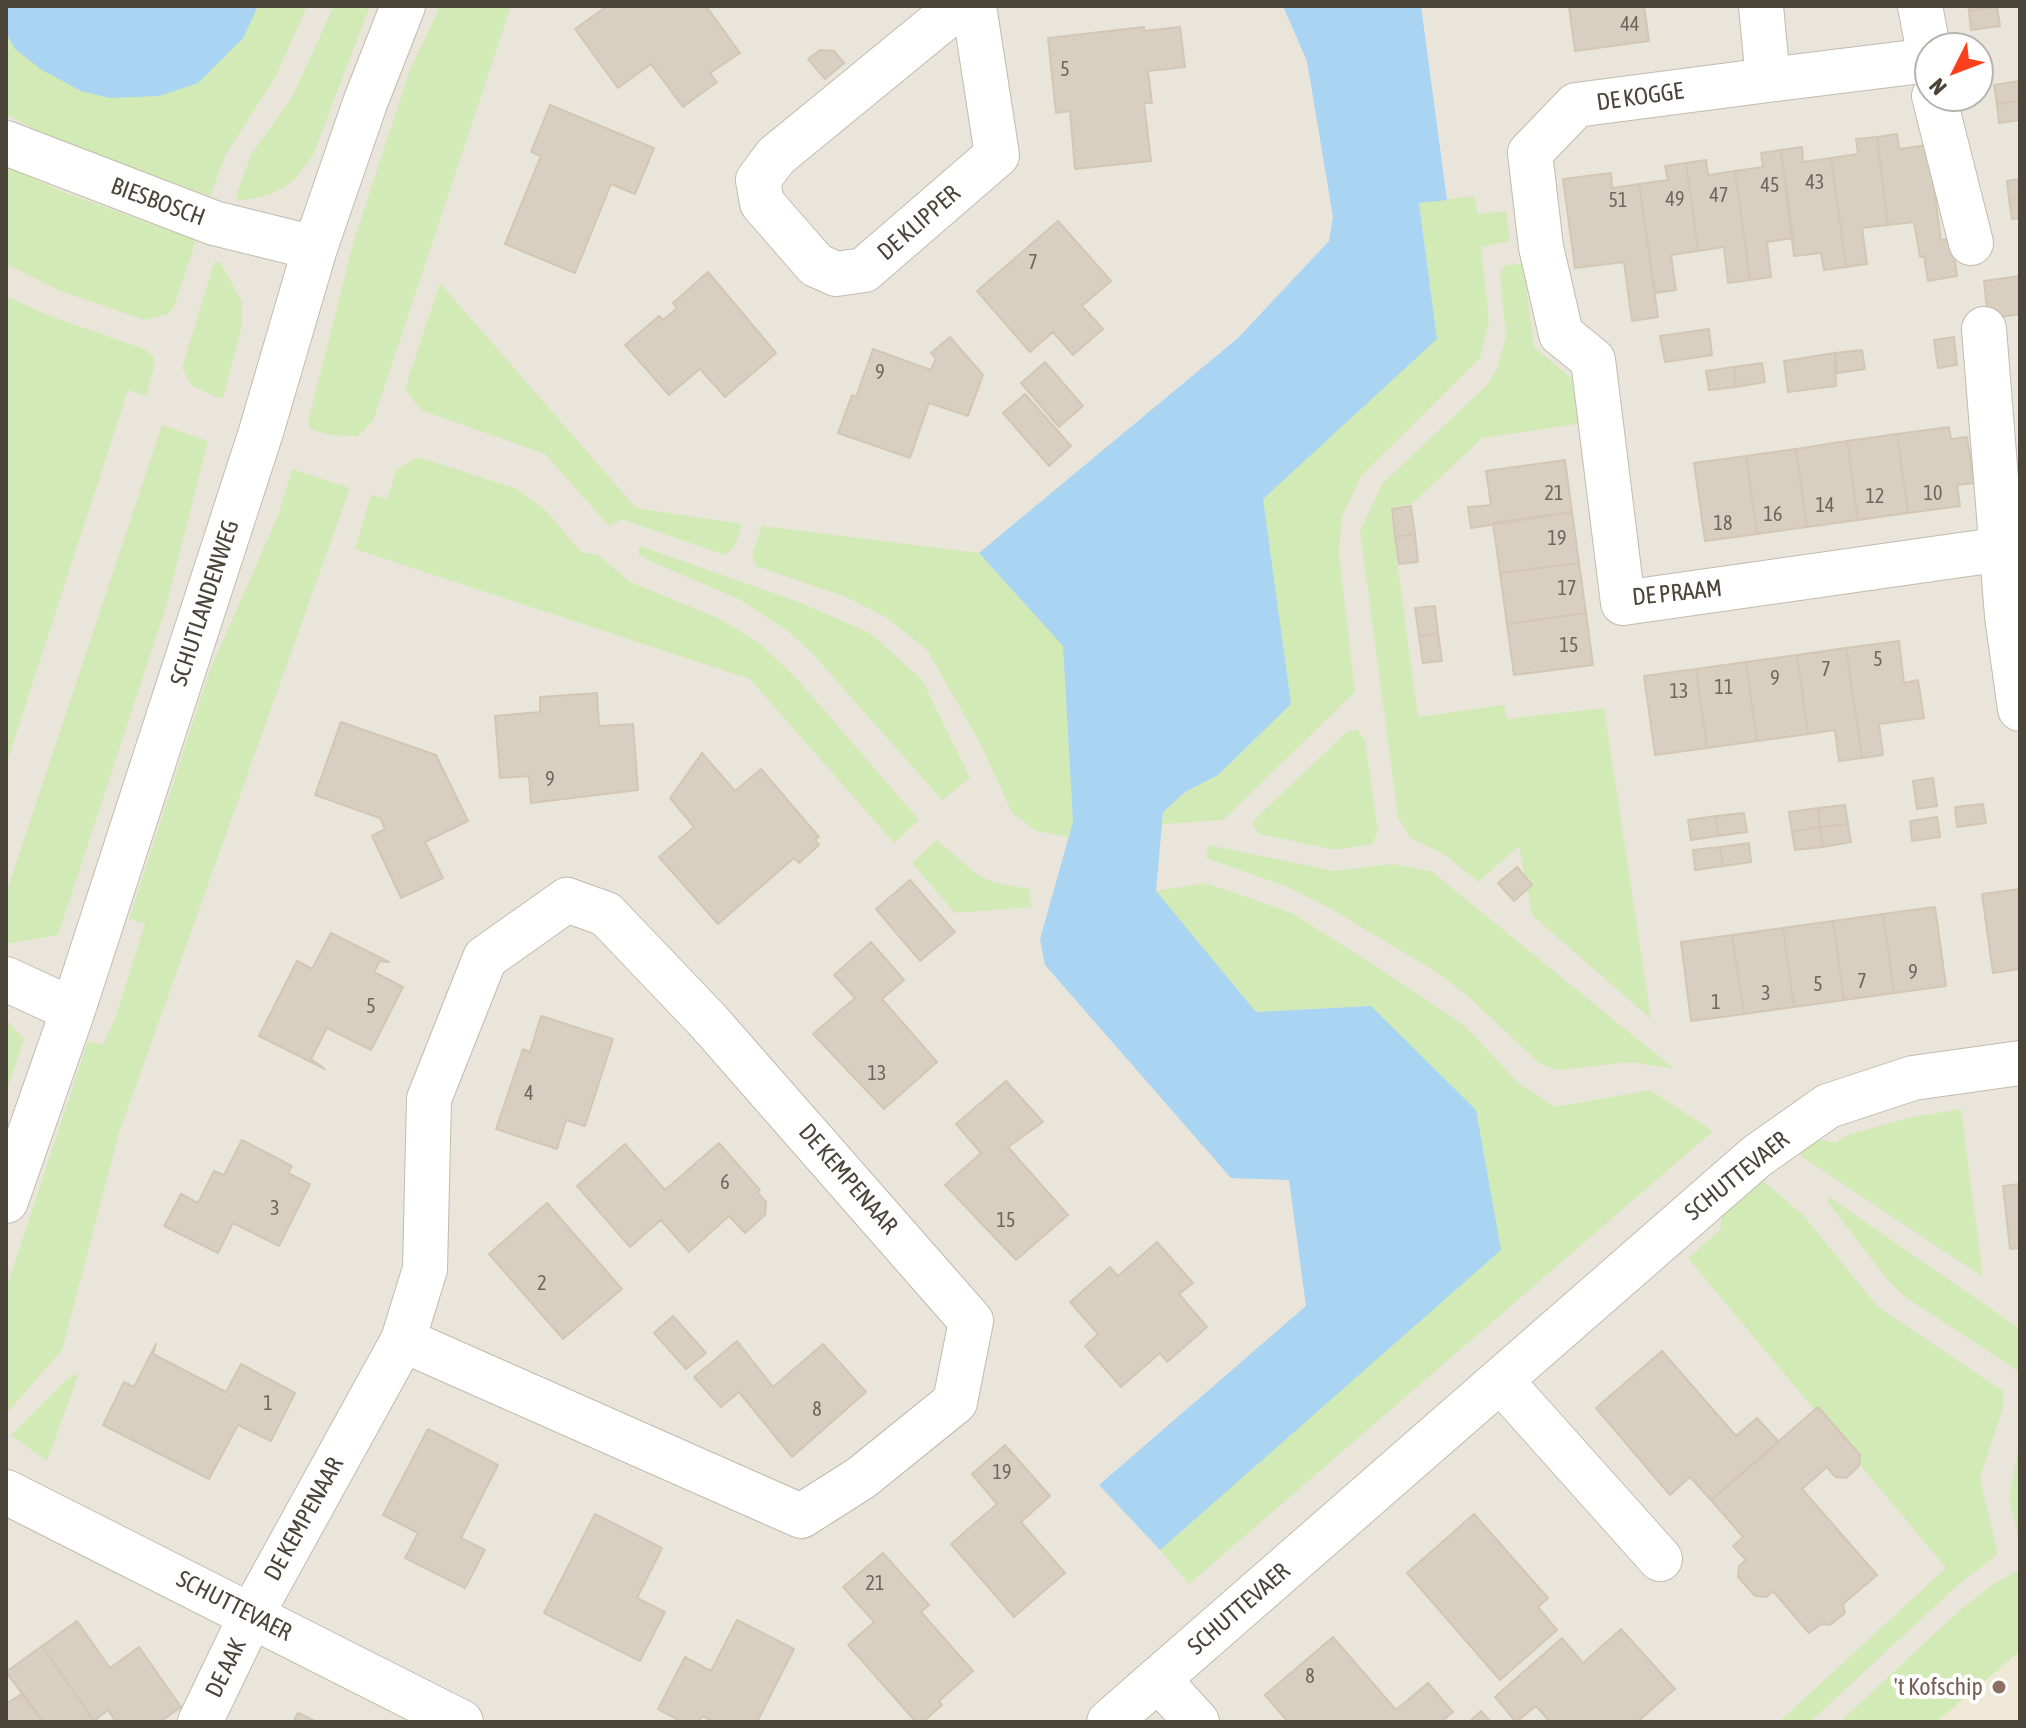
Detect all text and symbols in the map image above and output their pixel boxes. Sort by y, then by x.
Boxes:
house number: 44 [1621,13,1639,37]
north arrow [1914,32,1994,112]
house number: 5 [1060,58,1070,82]
text: N [1924,73,1952,100]
street label: DE KOGGE [1595,77,1685,117]
house number: 43 [1806,171,1824,195]
street label: BIESBOSCH [107,172,209,232]
house number: 45 [1761,174,1779,198]
street label: DE KLIPPER [872,179,966,267]
house number: 47 [1710,184,1728,208]
house number: 49 [1666,188,1684,212]
house number: 51 [1609,189,1627,213]
house number: 7 [1028,251,1038,275]
house number: 9 [875,361,885,385]
house number: 21 [1545,482,1563,506]
house number: 10 [1924,482,1942,506]
house number: 12 [1866,485,1884,509]
house number: 14 [1816,494,1834,518]
house number: 16 [1764,503,1782,527]
house number: 18 [1714,512,1732,536]
street label: SCHUTLANDENWEG [165,516,245,690]
house number: 19 [1548,527,1566,551]
street label: DE PRAAM [1631,574,1723,612]
house number: 17 [1558,577,1576,601]
house number: 15 [1560,634,1578,658]
house number: 5 [1873,648,1883,672]
house number: 7 [1821,658,1831,682]
house number: 9 [1770,667,1780,691]
house number: 11 [1715,676,1733,700]
house number: 13 [1670,680,1688,704]
house number: 9 [545,768,555,792]
house number: 9 [1908,961,1918,985]
house number: 7 [1857,970,1867,994]
house number: 5 [1813,973,1823,997]
house number: 3 [1761,982,1771,1006]
house number: 1 [1711,991,1721,1015]
house number: 5 [366,995,376,1019]
house number: 13 [868,1062,886,1086]
house number: 4 [524,1082,534,1106]
street label: DE KEMPENAAR [792,1118,904,1240]
street label: SCHUTTEVAER [1679,1125,1795,1227]
house number: 6 [720,1171,730,1195]
house number: 3 [270,1197,280,1221]
house number: 15 [997,1209,1015,1233]
house number: 2 [537,1272,547,1296]
house number: 1 [263,1392,273,1416]
house number: 8 [812,1398,822,1422]
street label: DE KEMPENAAR [258,1452,350,1586]
house number: 19 [993,1461,1011,1485]
street label: SCHUTTEVAER [1182,1557,1296,1661]
street label: SCHUTTEVAER [172,1565,296,1647]
house number: 21 [866,1572,884,1596]
street label: DE AAK [199,1634,253,1702]
house number: 8 [1305,1665,1315,1689]
place label: 't Kofschip [1894,1673,1983,1701]
marker: 't Kofschip [1990,1678,2008,1696]

